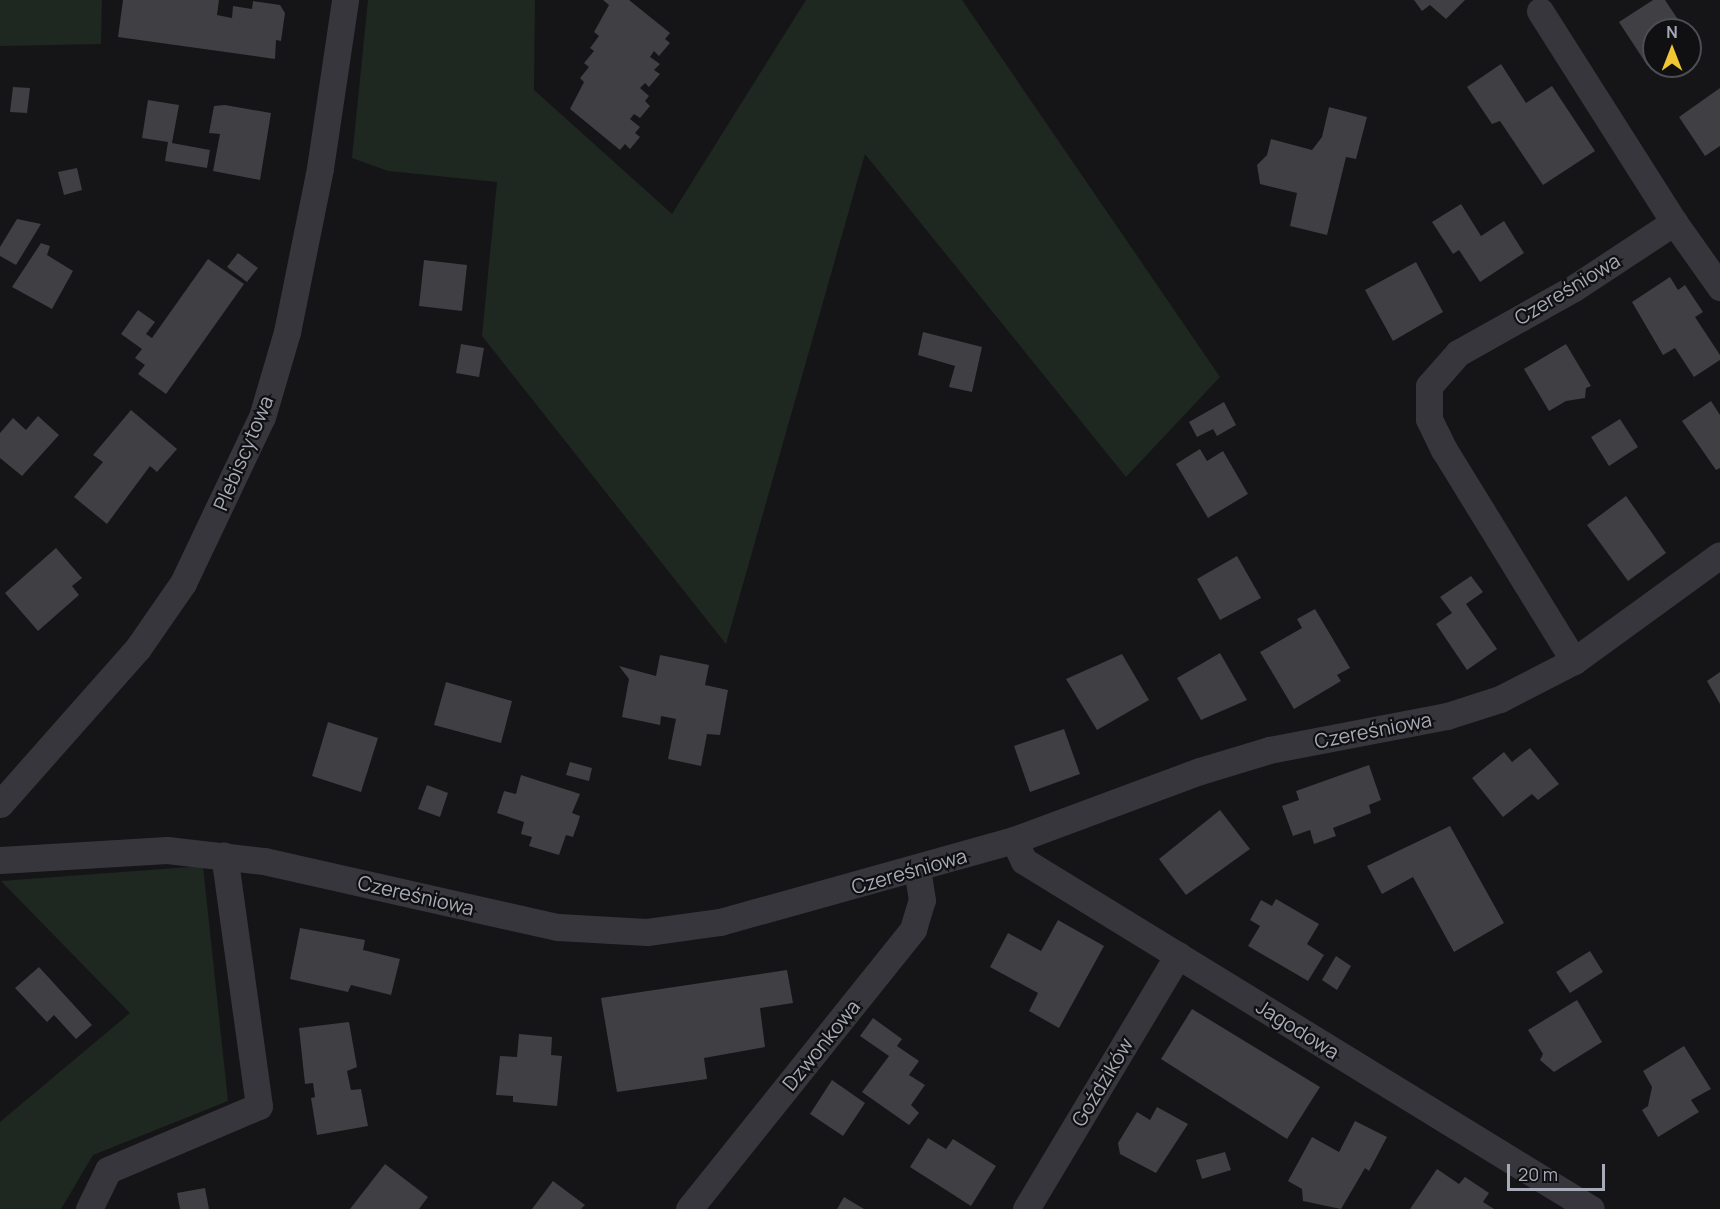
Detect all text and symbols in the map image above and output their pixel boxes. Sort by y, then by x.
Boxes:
north arrow [1642,18,1702,78]
text: N [1666,21,1678,43]
street label: Czereśniowa [1510,248,1624,330]
street label: Plebiscytowa [208,392,278,514]
street label: Czereśniowa [1312,707,1434,753]
street label: Czereśniowa [849,843,969,899]
street label: Czereśniowa [355,870,477,920]
street label: Jagodowa [1252,994,1344,1064]
street label: Dzwonkowa [777,995,865,1095]
street label: Goździków [1066,1033,1138,1131]
scale bar [1510,1152,1608,1190]
text: 20 m [1518,1162,1558,1186]

